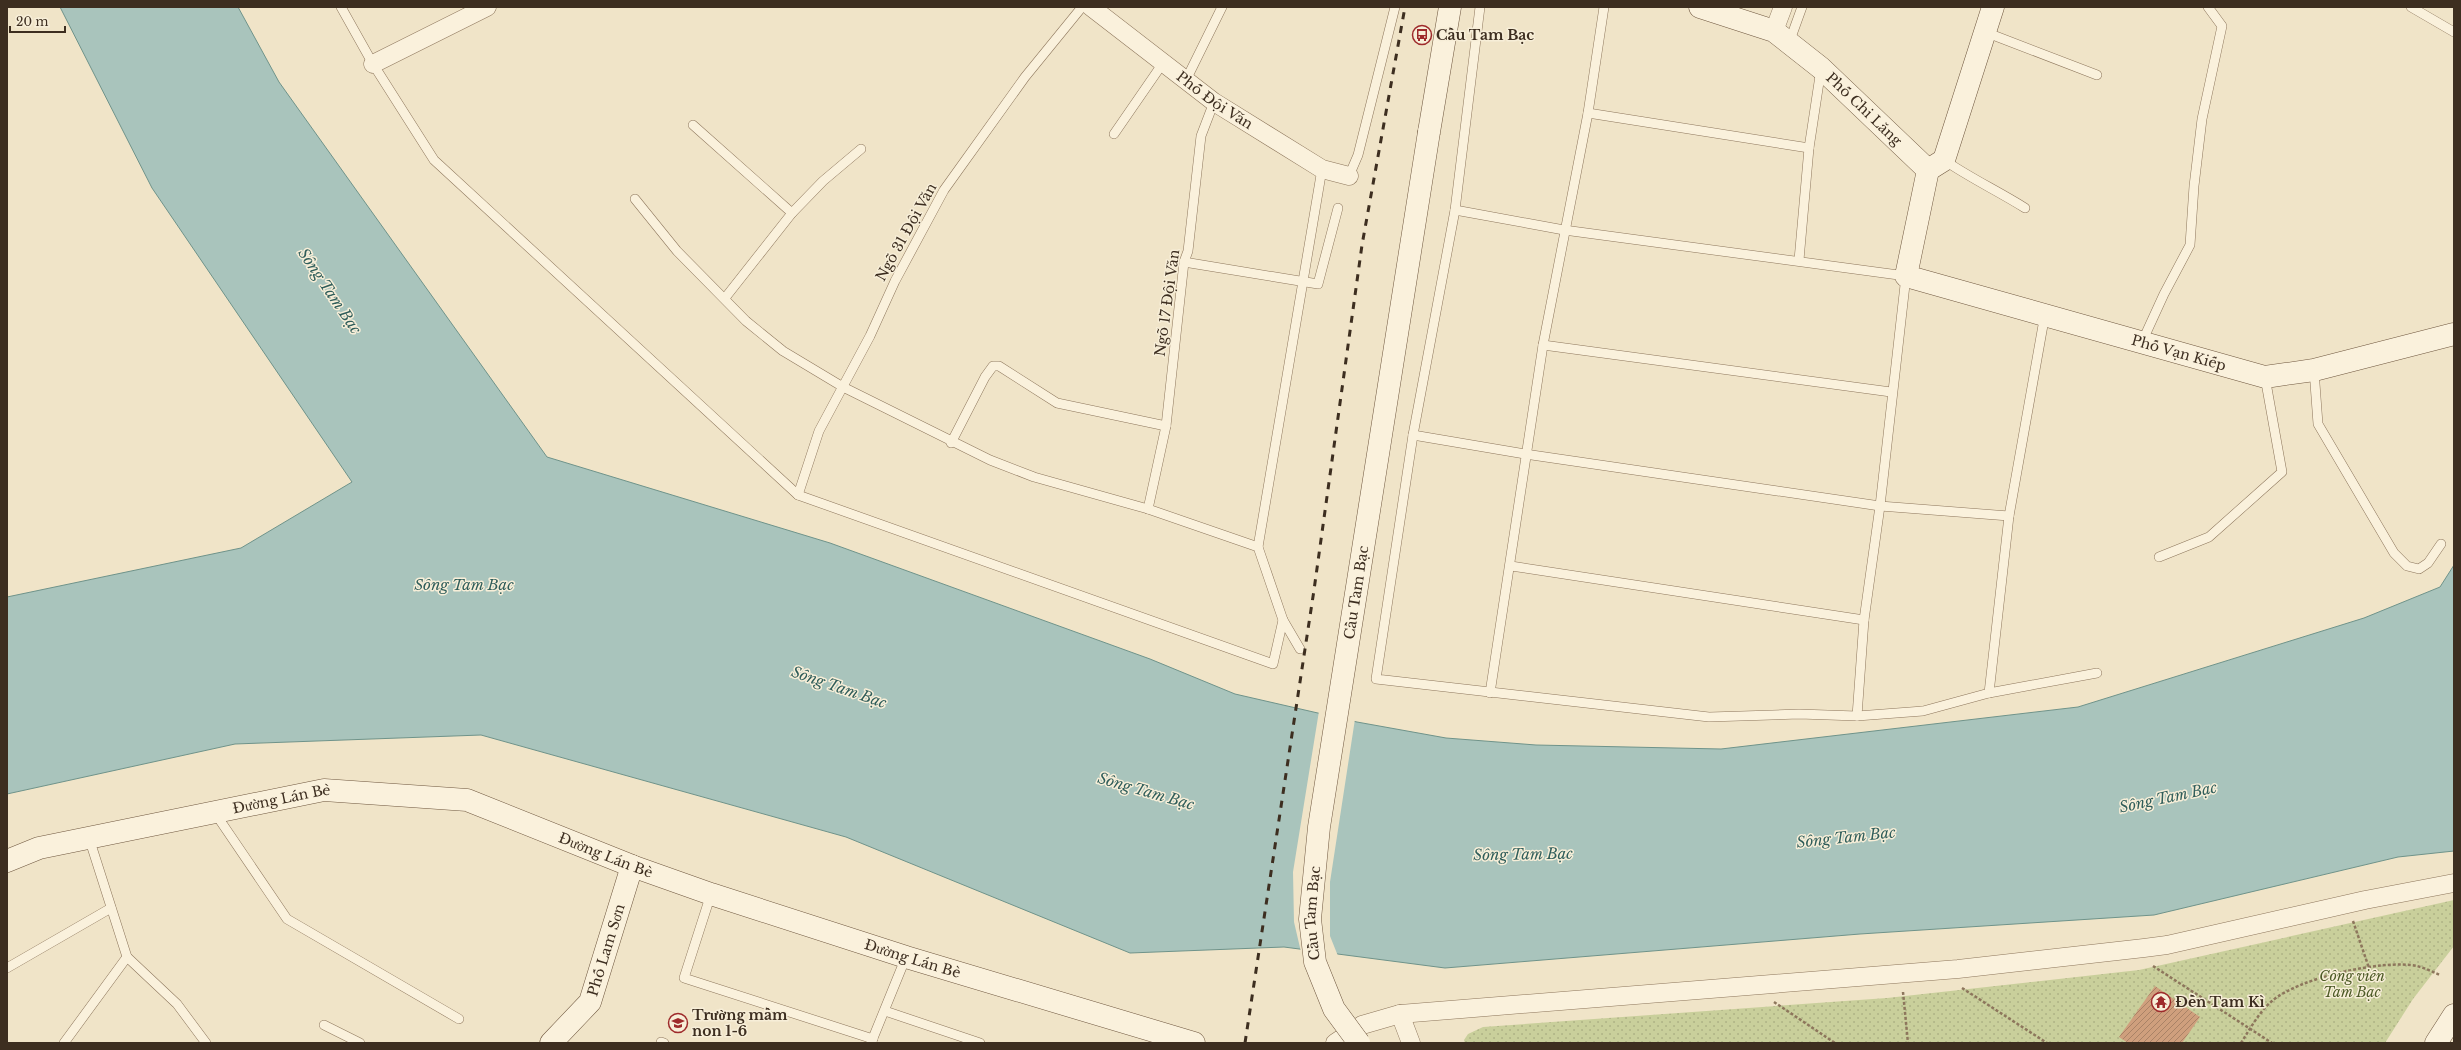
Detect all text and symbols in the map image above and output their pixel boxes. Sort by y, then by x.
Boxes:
scale bar [10,8,65,34]
text: 20 m [16,14,48,29]
bus stop icon: Cầu Tam Bạc [1411,24,1433,46]
place label: Cầu Tam Bạc [1436,26,1534,44]
street label: Phố Đội Văn [1173,67,1257,133]
street label: Phố Chi Lăng [1822,69,1906,150]
street label: Ngõ 31 Đội Văn [872,179,941,284]
water label: Sông Tam Bạc [294,244,366,338]
street label: Ngõ 17 Đội Văn [1151,248,1183,358]
street label: Phố Vạn Kiếp [2129,331,2228,375]
street label: Cầu Tam Bạc [1340,544,1372,641]
water label: Sông Tam Bạc [414,575,514,594]
water label: Sông Tam Bạc [789,662,889,712]
water label: Sông Tam Bạc [1096,768,1197,814]
water label: Sông Tam Bạc [2117,777,2219,817]
street label: Đường Lán Bè [231,781,331,817]
water label: Sông Tam Bạc [1796,822,1897,852]
street label: Đường Lán Bè [556,829,655,882]
water label: Sông Tam Bạc [1473,844,1573,864]
street label: Cầu Tam Bạc [1301,865,1324,961]
street label: Phố Lam Sơn [583,901,629,998]
street label: Đường Lán Bè [862,935,963,982]
park label: Công viên Tam Bạc [2319,967,2385,1001]
temple icon: Đền Tam Kì [2150,991,2172,1013]
place label: Đền Tam Kì [2175,993,2265,1011]
place label: Trường mầm non 1-6 [692,1006,788,1040]
school or university icon: Trường mầm non 1-6 [667,1012,689,1034]

